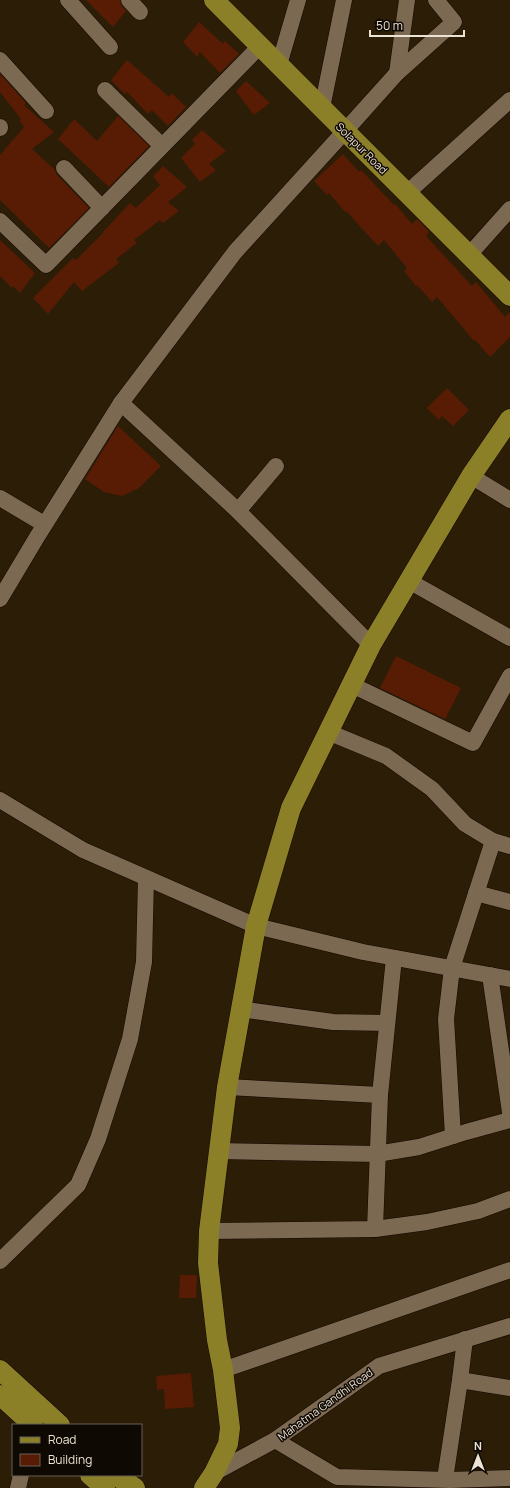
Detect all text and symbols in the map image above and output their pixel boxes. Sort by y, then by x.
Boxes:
scale bar [370,12,464,38]
text: 50 m [376,17,403,34]
street label: Solapur Road [333,119,391,177]
street label: Mahatma Gandhi Road [274,1364,376,1444]
legend [12,1424,142,1476]
text: Road [48,1431,76,1448]
north arrow [458,1436,498,1476]
text: N [474,1438,482,1453]
text: Building [48,1451,92,1468]

